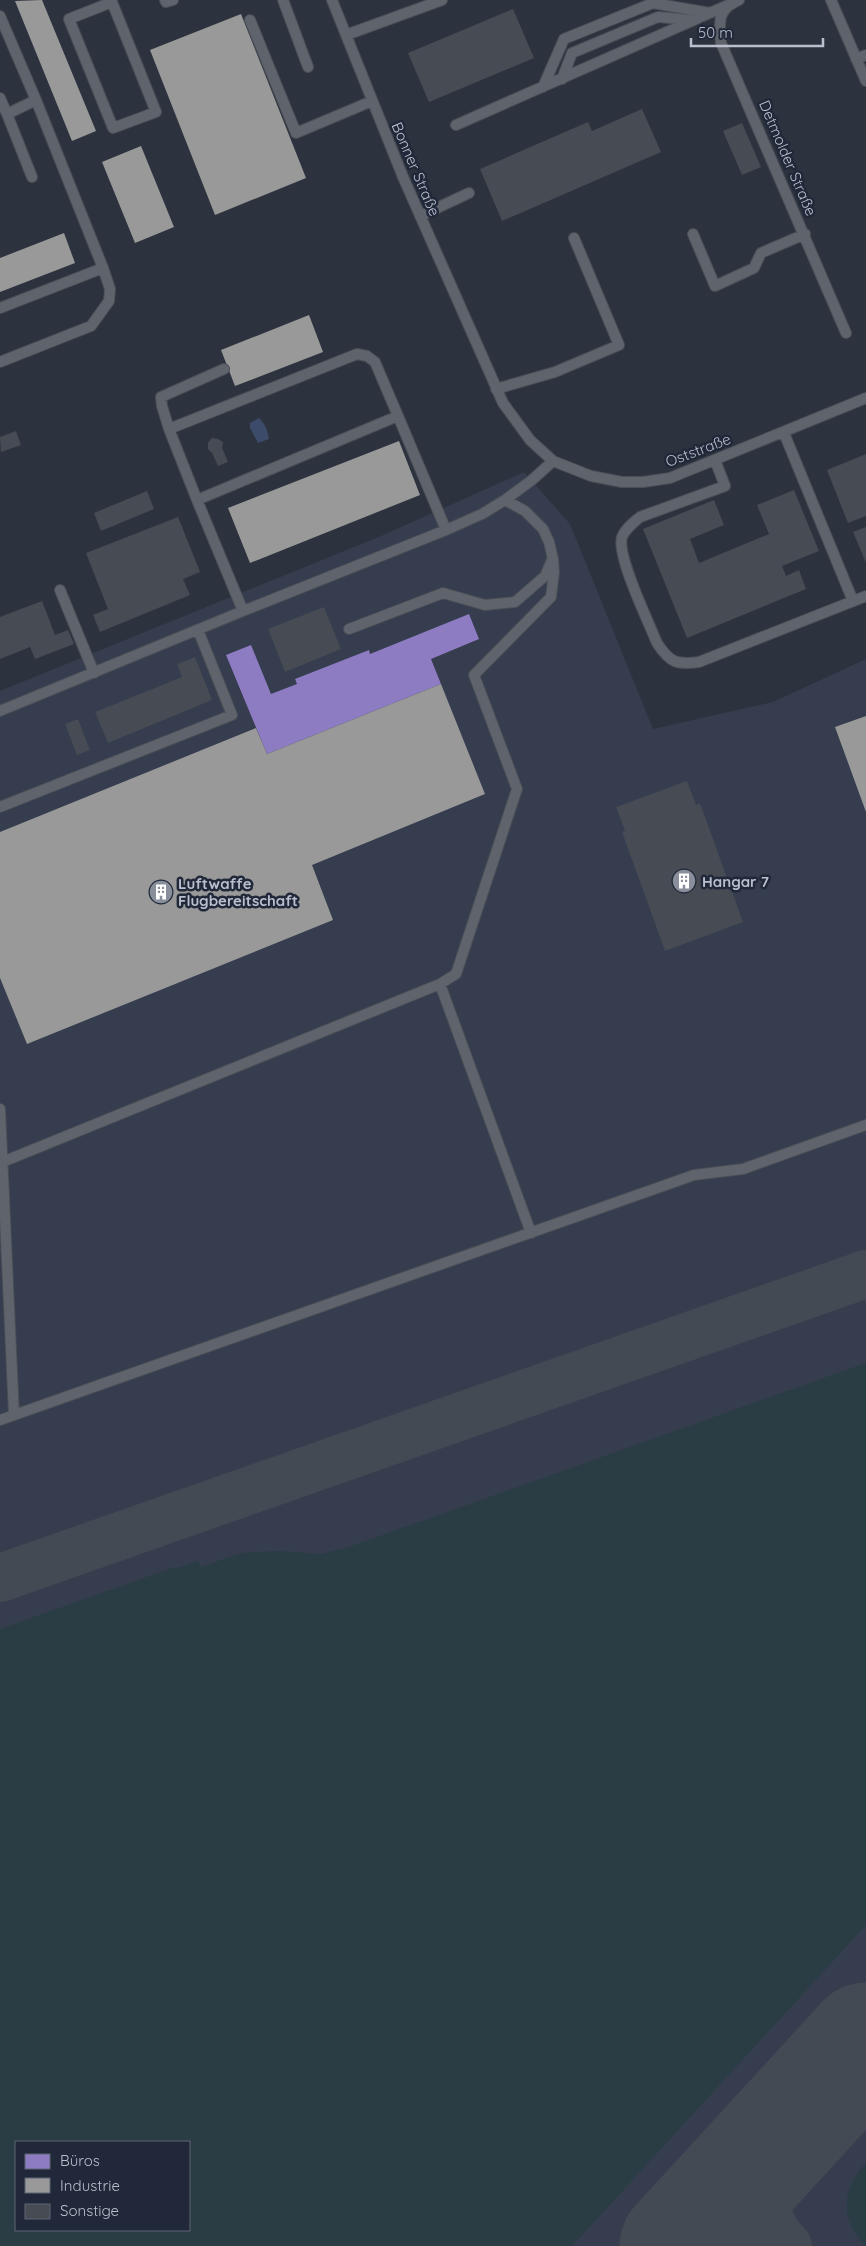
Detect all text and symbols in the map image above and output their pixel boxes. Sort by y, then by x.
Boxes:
scale bar [691,15,824,47]
text: 50 m [698,23,733,42]
street label: Detmolder Straße [755,97,821,219]
street label: Bonner Straße [388,119,444,219]
street label: Oststraße [663,429,733,471]
building icon: Hangar 7 [671,868,697,894]
place label: Hangar 7 [702,872,769,891]
place label: Luftwaffe Flugbereitschaft [178,874,298,910]
building icon: Luftwaffe Flugbereitschaft [148,879,174,905]
legend [15,2141,190,2231]
text: Büros [60,2151,100,2170]
text: Industrie [60,2176,120,2195]
text: Sonstige [60,2201,119,2220]

